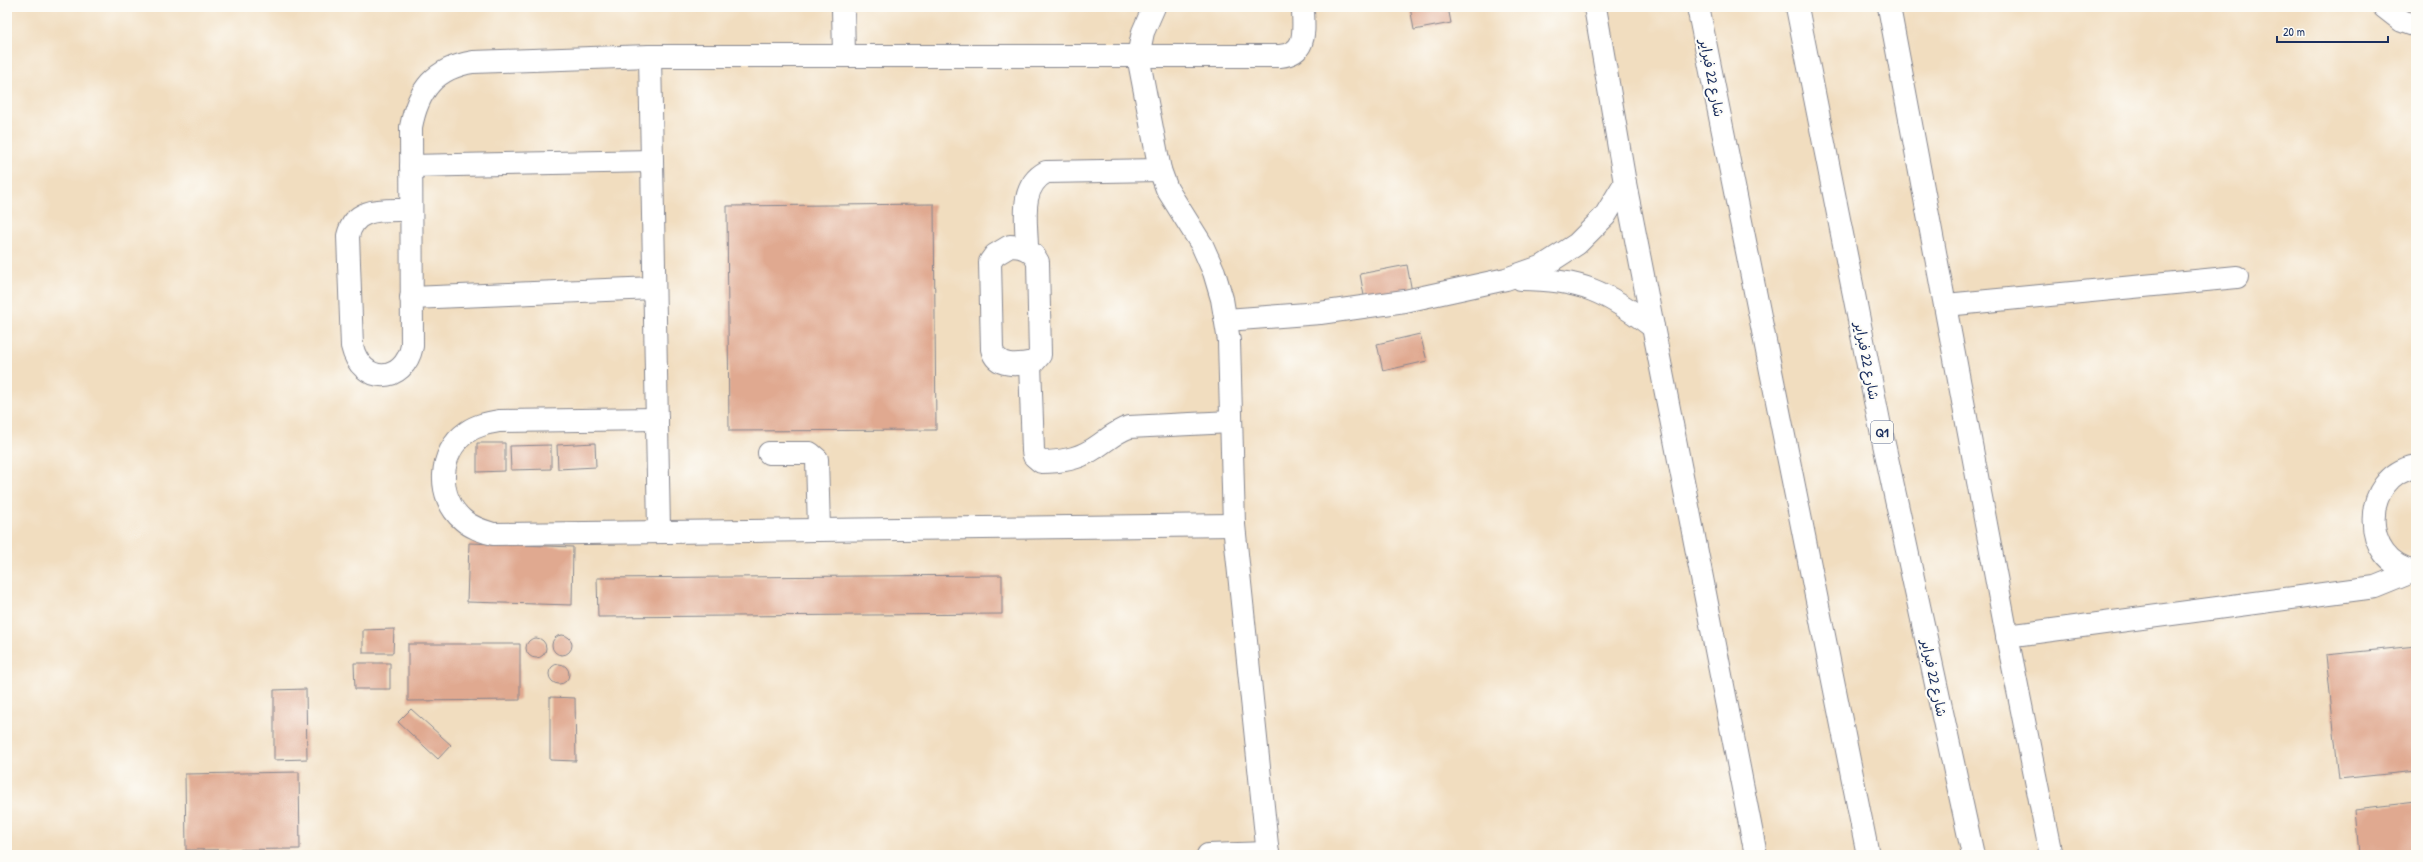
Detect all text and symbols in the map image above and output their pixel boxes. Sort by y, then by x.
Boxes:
scale bar [2277,18,2388,44]
text: 20 m [2283,23,2305,40]
street label: شارع 22 فبراير [1694,36,1729,119]
street label: شارع 22 فبراير [1849,319,1884,402]
road number: Q1 [1871,421,1893,443]
street label: شارع 22 فبراير [1916,636,1952,719]

